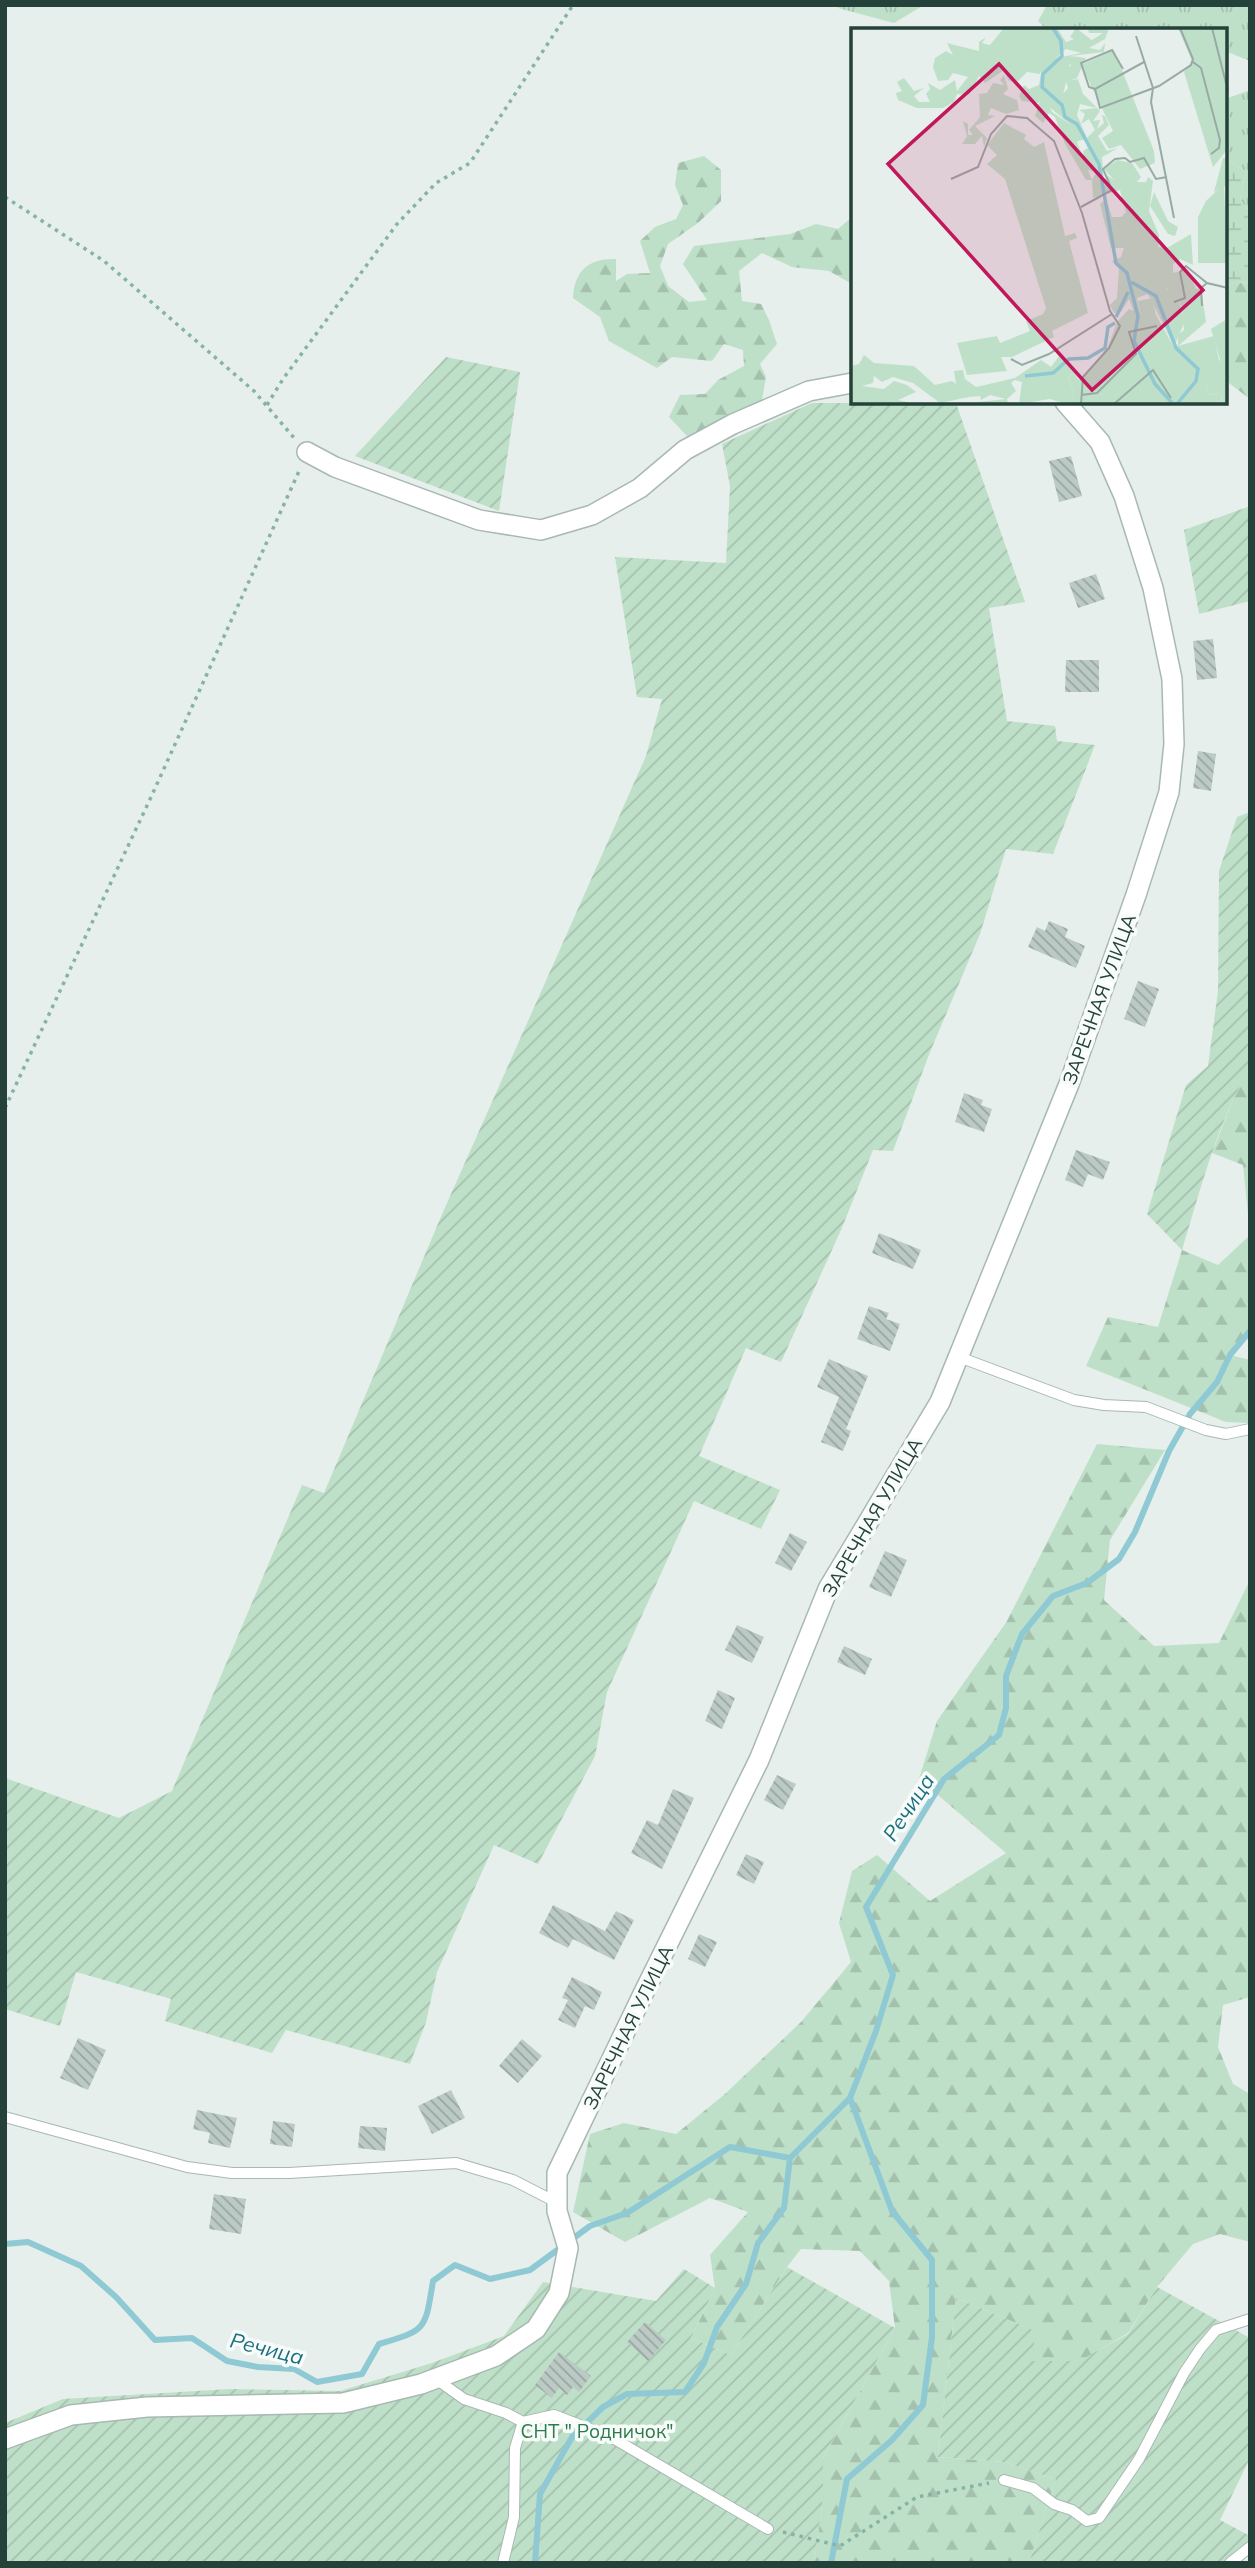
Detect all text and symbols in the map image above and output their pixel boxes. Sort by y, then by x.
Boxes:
inset map [851,28,1227,404]
street label: ЗАРЕЧНАЯ УЛИЦА [1057,910,1141,1088]
street label: ЗАРЕЧНАЯ УЛИЦА [817,1433,927,1601]
water label: Речица [877,1768,939,1845]
street label: ЗАРЕЧНАЯ УЛИЦА [578,1941,678,2113]
water label: Речица [228,2326,307,2370]
park label: СНТ " Родничок" [520,2419,674,2443]

